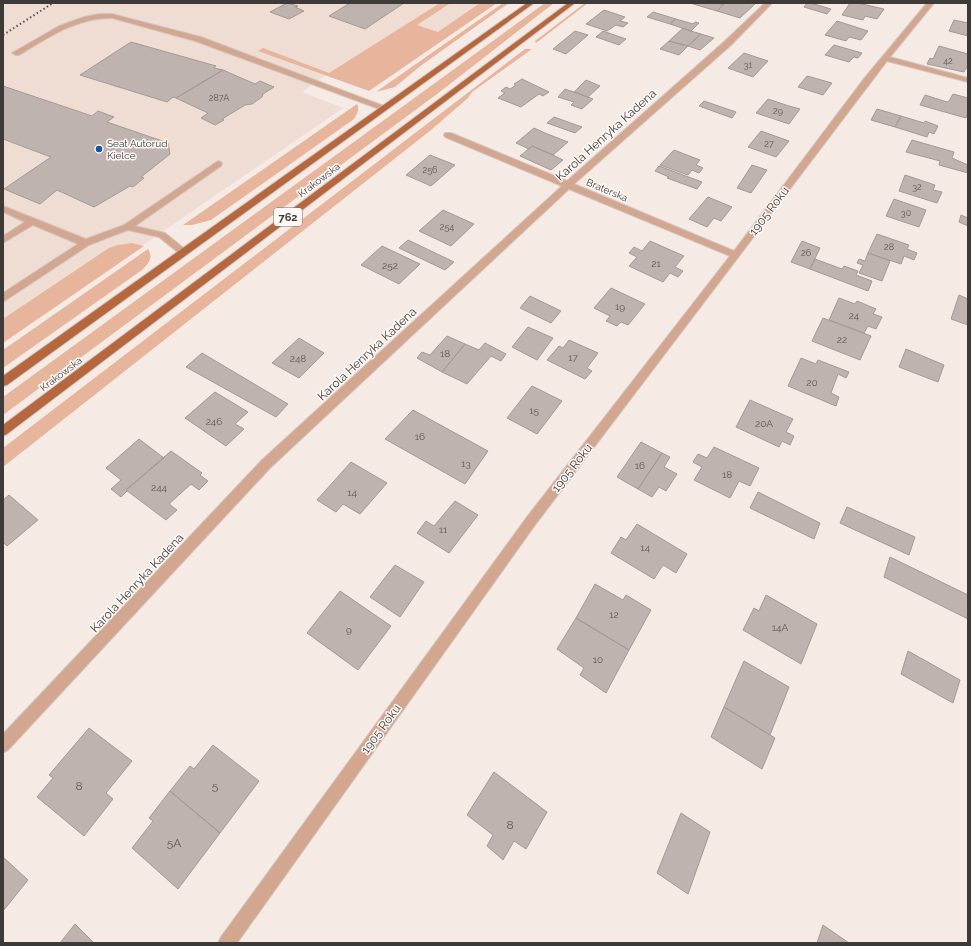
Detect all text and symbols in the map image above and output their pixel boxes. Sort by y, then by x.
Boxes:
house number: 42 [943,56,953,66]
house number: 31 [744,60,752,70]
street label: Karola Henryka Kadena [553,86,659,184]
house number: 287A [209,93,229,103]
house number: 29 [773,106,783,116]
place label: Seat Autorud Kielce [107,138,167,161]
house number: 27 [764,139,774,149]
marker: Seat Autorud Kielce [94,144,104,154]
street label: Krakowska [296,161,342,199]
house number: 256 [422,165,438,175]
street label: Braterska [585,176,629,204]
house number: 32 [912,182,922,192]
street label: 1905 Roku [746,184,792,238]
road number: 762 [274,208,302,226]
house number: 30 [901,208,912,218]
house number: 254 [440,222,454,232]
house number: 28 [884,242,894,252]
house number: 26 [801,248,812,258]
house number: 21 [651,258,661,269]
house number: 252 [382,260,398,271]
house number: 19 [615,301,625,312]
street label: Karola Henryka Kadena [315,305,419,403]
house number: 24 [849,310,860,321]
house number: 22 [837,334,847,345]
house number: 18 [440,348,450,359]
house number: 17 [568,352,578,363]
house number: 248 [290,353,306,364]
street label: Krakowska [38,355,84,393]
house number: 20 [806,377,818,388]
house number: 15 [529,405,539,416]
house number: 246 [206,416,222,427]
house number: 20A [755,418,773,429]
house number: 16 [415,431,425,442]
street label: 1905 Roku [549,441,595,495]
house number: 13 [461,458,471,469]
house number: 16 [635,460,645,471]
house number: 18 [722,469,732,480]
house number: 244 [151,482,168,493]
house number: 14 [347,487,357,498]
house number: 11 [439,524,448,535]
street label: Karola Henryka Kadena [88,531,186,635]
house number: 14 [640,542,650,553]
house number: 12 [609,609,619,620]
house number: 14A [772,622,788,633]
house number: 9 [346,624,352,635]
house number: 10 [593,654,603,665]
street label: 1905 Roku [358,702,404,756]
house number: 8 [75,779,83,793]
house number: 5 [212,779,219,793]
house number: 8 [506,818,514,832]
house number: 5A [167,836,181,850]

